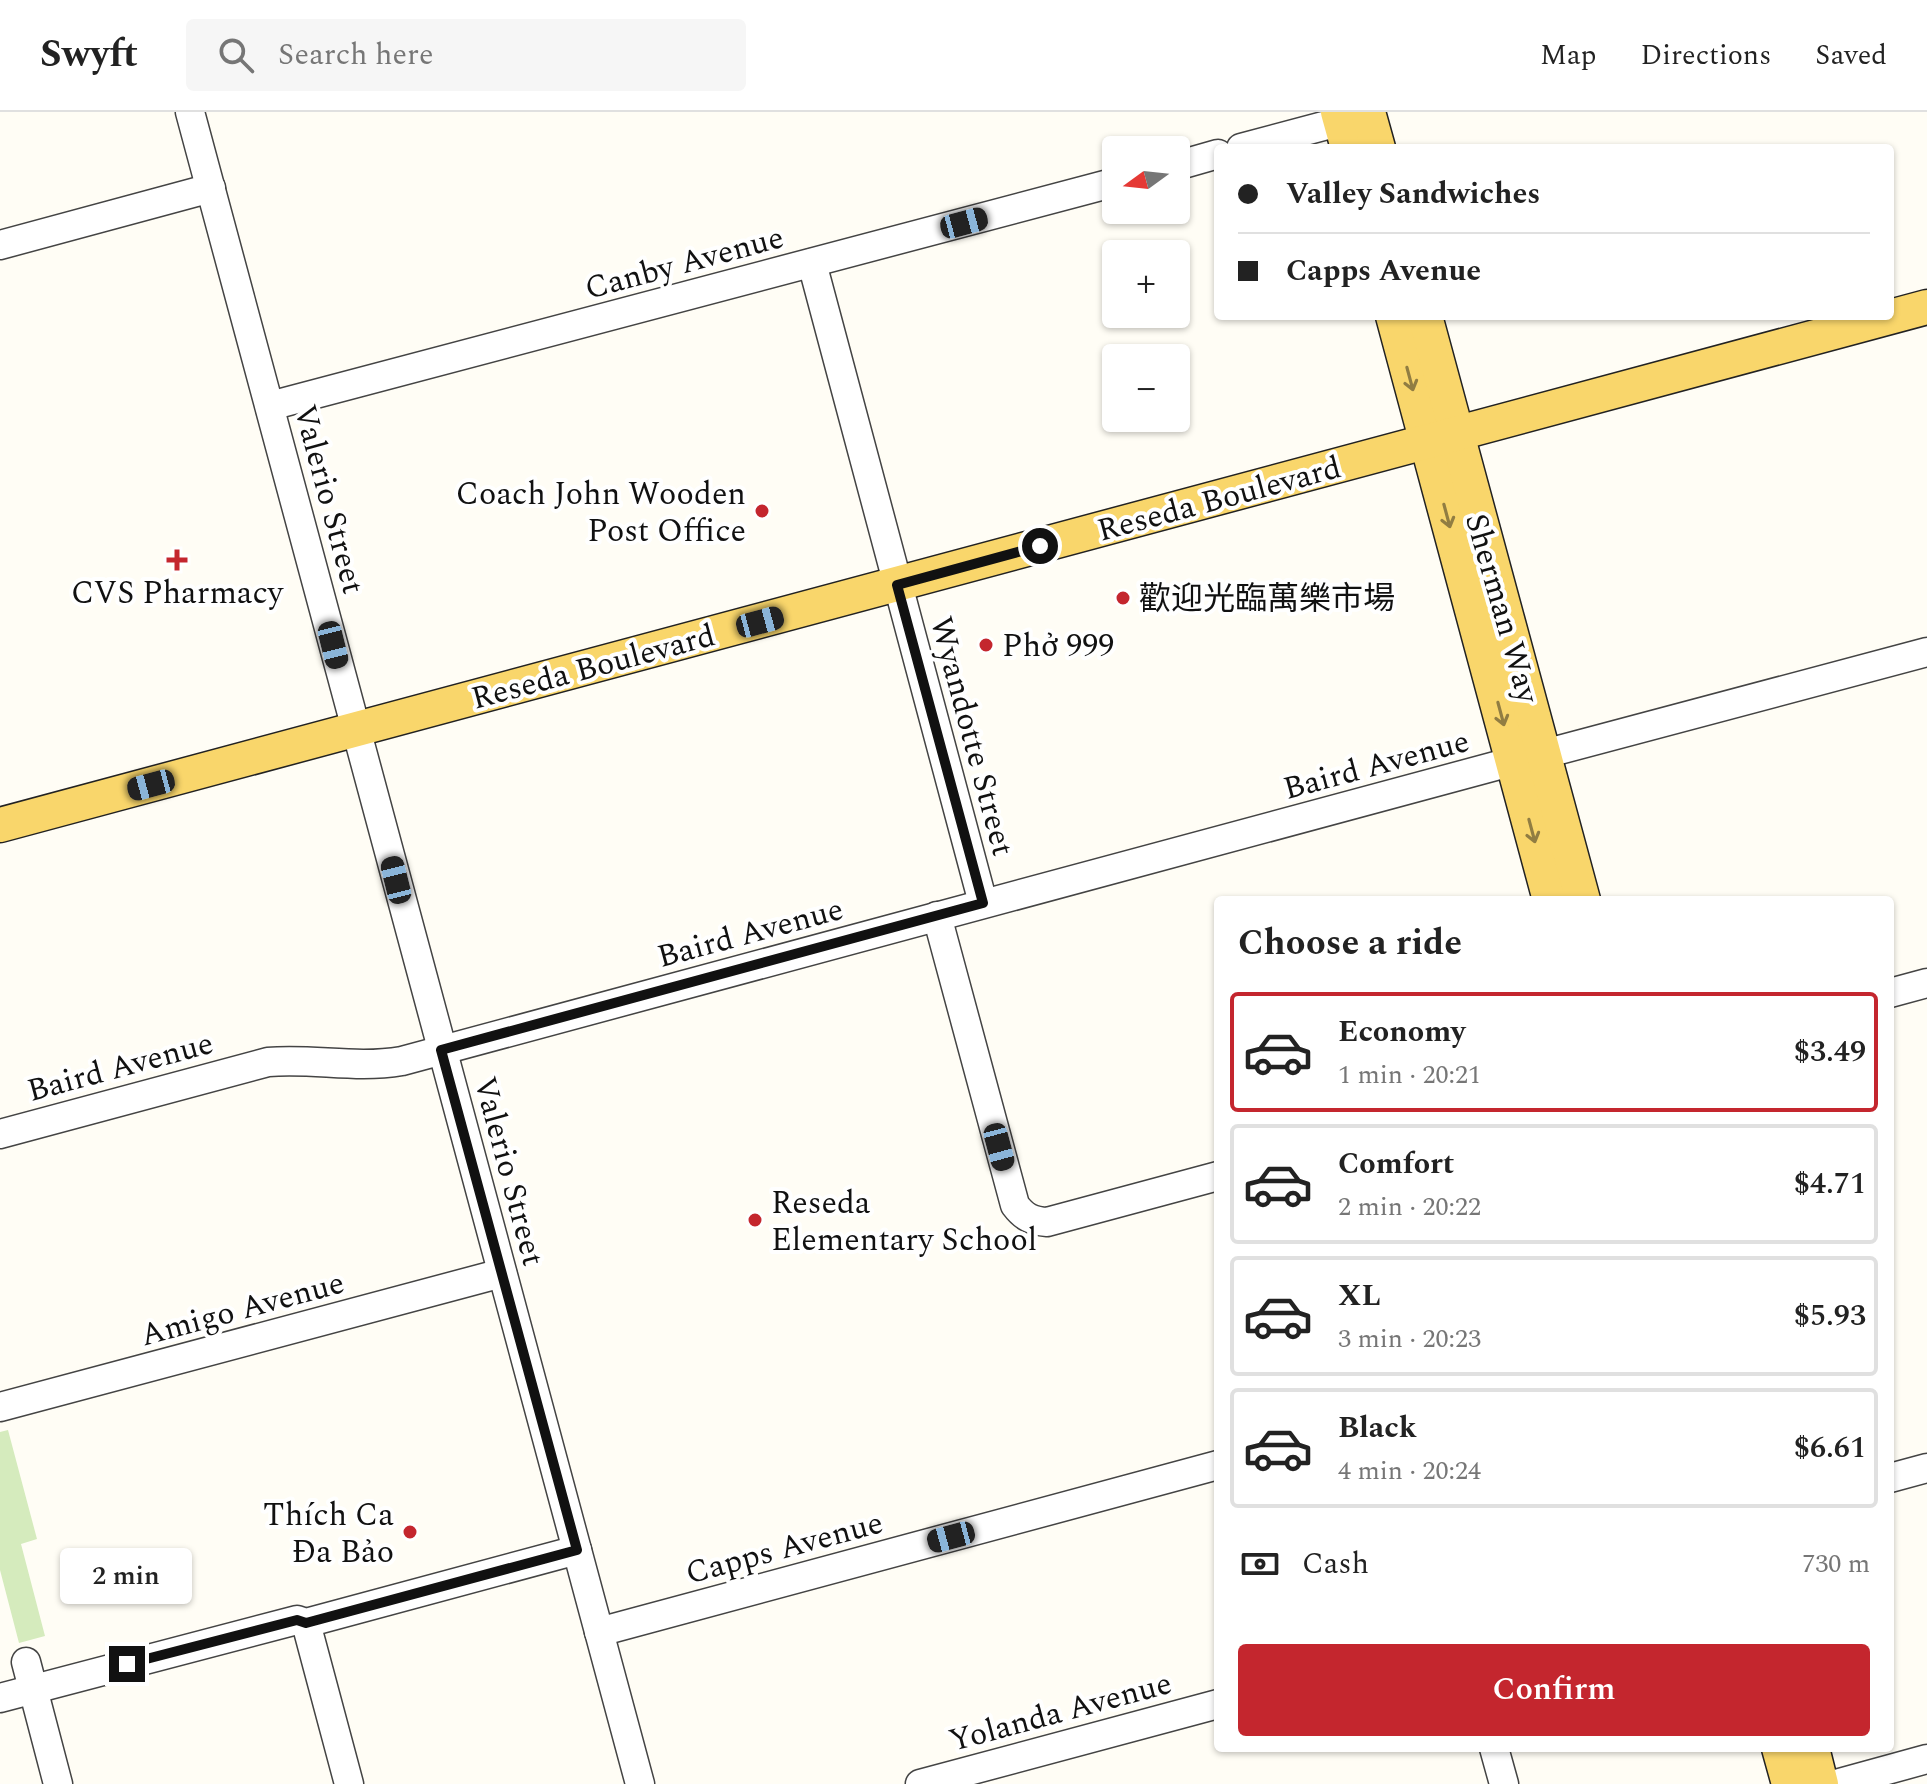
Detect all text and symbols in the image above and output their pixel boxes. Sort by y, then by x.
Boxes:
search box [186,19,746,91]
text: Swyft [40,26,138,84]
text: Search here [278,32,433,78]
icon: search [214,33,258,77]
text: Map [1540,34,1597,77]
text: Directions [1641,34,1771,77]
text: Saved [1815,34,1887,77]
north arrow [1102,136,1190,224]
map controls [1102,136,1190,432]
text: Valley Sandwiches [1286,171,1540,217]
car [938,205,990,241]
street label: Canby Avenue [579,213,789,314]
button: + [1102,240,1190,328]
text: Capps Avenue [1286,248,1481,294]
button: − [1102,344,1190,432]
one-way arrow [1404,365,1419,391]
street label: Valerio Street [280,399,377,600]
street label: Reseda Boulevard [1092,443,1347,556]
place label: Coach John Wooden Post Office [456,470,746,556]
marker: Coach John Wooden Post Office [753,502,771,520]
one-way arrow [1440,503,1455,529]
street label: Sherman Way [1451,508,1552,710]
route start [1022,528,1058,564]
marker: CVS Pharmacy [168,551,186,569]
place label: CVS Pharmacy [71,569,285,618]
place label: 歡迎光臨萬樂市場 [1139,575,1395,624]
marker: 歡迎光臨萬樂市場 [1114,589,1132,607]
car [734,604,786,640]
street label: Reseda Boulevard [466,611,721,724]
street label: Wyandotte Street [916,611,1027,862]
car [316,619,350,671]
place label: Phở 999 [1002,622,1114,671]
marker: Phở 999 [977,636,995,654]
one-way arrow [1494,701,1509,727]
street label: Baird Avenue [1278,717,1475,814]
car [125,767,177,803]
one-way arrow [1525,817,1540,843]
car [379,854,413,906]
street label: Baird Avenue [652,885,849,982]
text: Choose a ride [1238,916,1462,971]
text: Economy [1338,1009,1465,1055]
icon: car [1242,1016,1314,1088]
street label: Baird Avenue [22,1019,219,1116]
text: $3.49 [1794,1029,1866,1075]
text: 1 min · 20:21 [1338,1055,1481,1095]
street label: Valerio Street [460,1071,557,1272]
car [981,1121,1017,1173]
text: Comfort [1338,1141,1454,1187]
icon: car [1242,1148,1314,1220]
text: $4.71 [1794,1161,1866,1207]
place label: Reseda Elementary School [771,1179,1037,1265]
text: 2 min · 20:22 [1338,1187,1481,1227]
marker: Reseda Elementary School [746,1211,764,1229]
street label: Amigo Avenue [135,1259,350,1360]
text: XL [1338,1273,1381,1319]
icon: car [1242,1280,1314,1352]
text: $5.93 [1794,1293,1866,1339]
text: 3 min · 20:23 [1338,1319,1481,1359]
text: Black [1338,1405,1417,1451]
icon: car [1242,1412,1314,1484]
text: $6.61 [1794,1425,1866,1471]
text: 4 min · 20:24 [1338,1451,1481,1491]
place label: Thích Ca Đa Bảo [263,1491,394,1577]
street label: Capps Avenue [680,1499,889,1598]
car [925,1519,977,1555]
marker: Thích Ca Đa Bảo [401,1523,419,1541]
text: Cash [1302,1541,1369,1587]
icon: cash [1238,1542,1282,1586]
text: 730 m [1802,1544,1870,1584]
callout: 2 min [61,1548,193,1604]
text: 2 min [92,1556,160,1596]
button: Confirm [1238,1644,1870,1736]
route end [109,1646,145,1682]
street label: Yolanda Avenue [944,1659,1177,1766]

